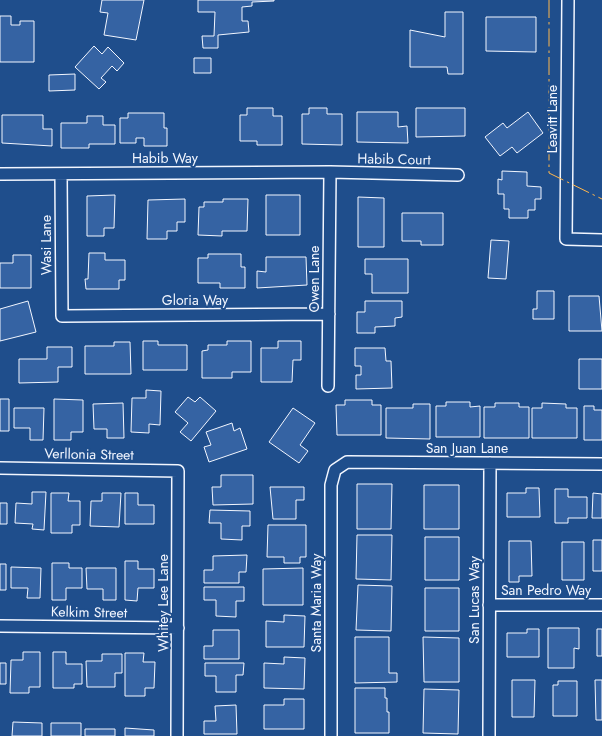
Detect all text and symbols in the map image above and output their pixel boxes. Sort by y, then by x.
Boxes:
street label: Leavitt Lane [542,85,562,153]
street label: Habib Way [132,148,199,168]
street label: Habib Court [357,148,431,170]
street label: Wasi Lane [36,215,56,275]
street label: Owen Lane [304,246,324,312]
street label: Gloria Way [162,290,229,310]
street label: San Juan Lane [426,438,508,458]
street label: Verllonia Street [44,443,135,465]
street label: Santa Maria Way [306,553,326,652]
street label: Whitey Lee Lane [153,554,173,652]
street label: San Lucas Way [464,555,484,644]
street label: San Pedro Way [501,580,592,600]
street label: Kelkim Street [51,601,128,623]

